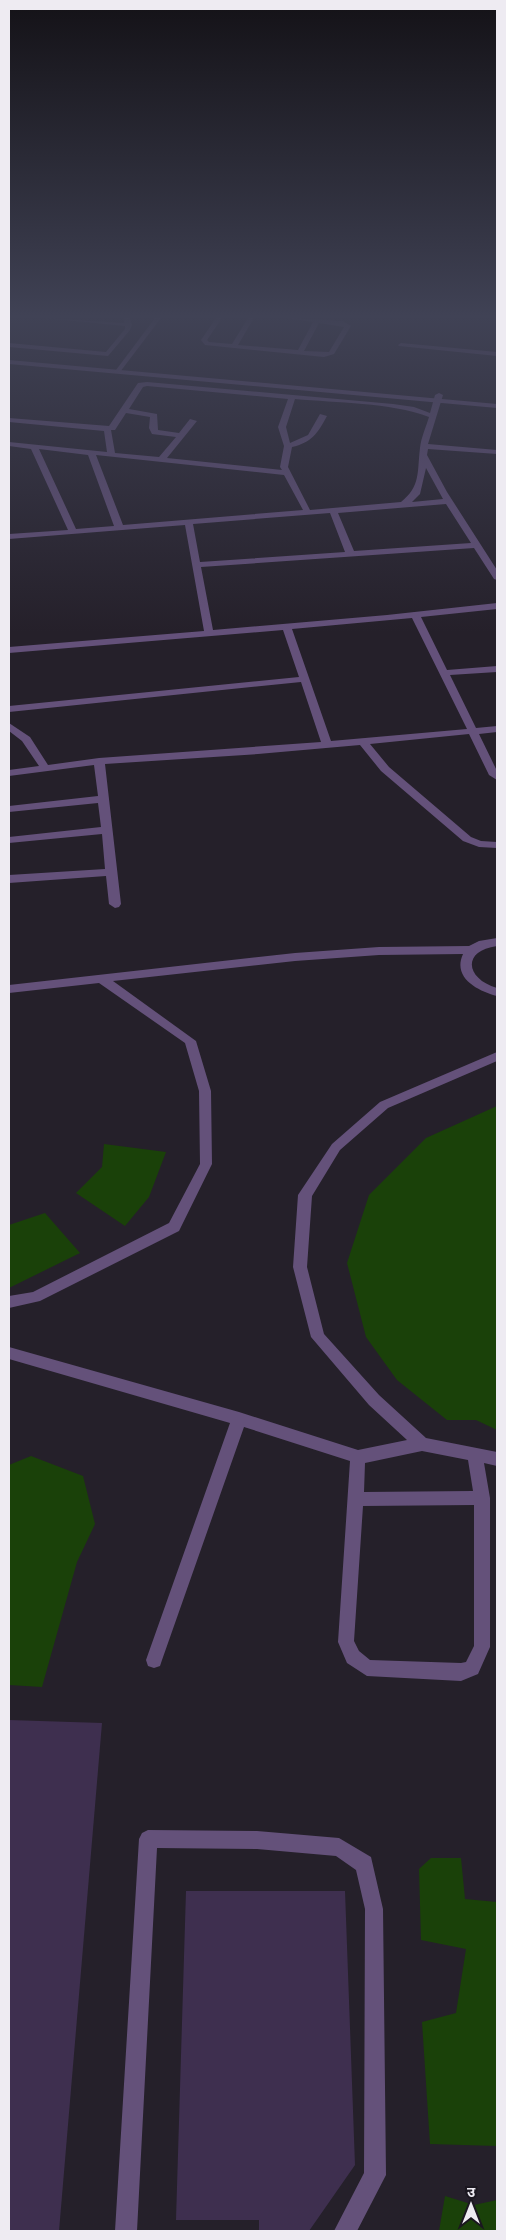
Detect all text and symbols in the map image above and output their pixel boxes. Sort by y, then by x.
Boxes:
north arrow [446,2180,496,2230]
text: उ [467,2182,476,2201]

